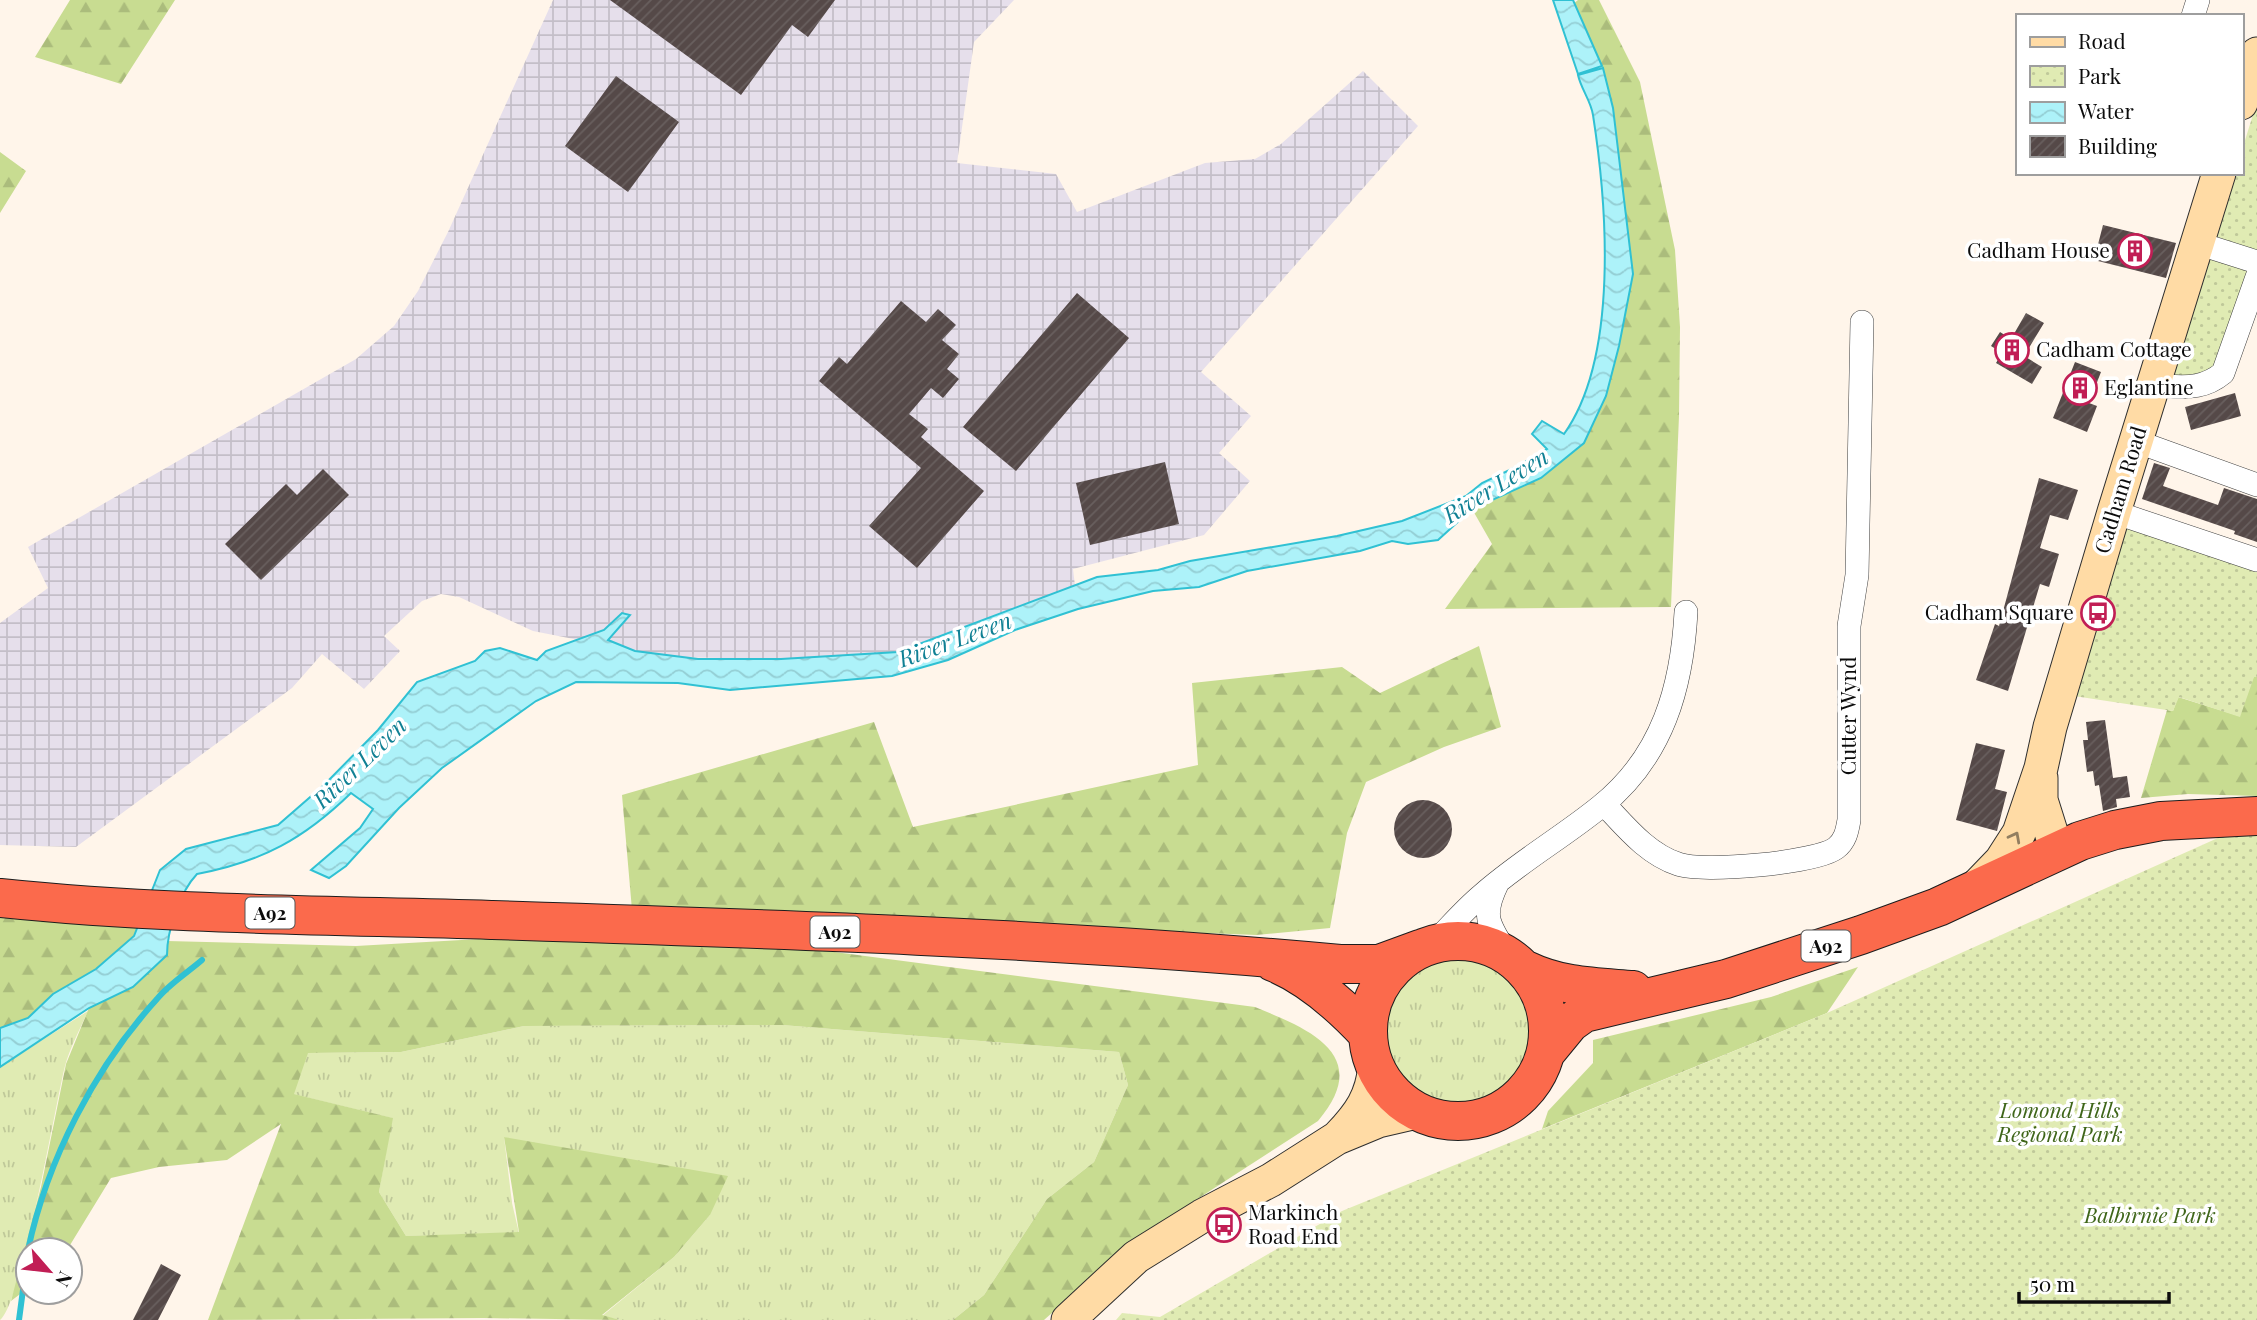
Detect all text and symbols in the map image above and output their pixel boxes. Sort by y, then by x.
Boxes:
legend [2016,14,2243,175]
text: Road [2078,26,2126,54]
text: Park [2078,61,2122,89]
text: Water [2077,96,2134,124]
text: Building [2078,131,2157,159]
building icon: Cadham House [2116,232,2154,270]
place label: Cadham House [1967,235,2110,263]
building icon: Cadham Cottage [1993,331,2031,369]
place label: Cadham Cottage [2036,334,2192,362]
building icon: Eglantine [2061,369,2099,407]
place label: Eglantine [2104,372,2194,400]
street label: Cadham Road [2086,422,2152,556]
water label: River Leven [1436,440,1554,530]
bus stop icon: Cadham Square [2079,594,2117,632]
place label: Cadham Square [1925,597,2074,625]
water label: River Leven [892,604,1016,674]
street label: Cutter Wynd [1833,657,1861,775]
water label: River Leven [305,710,412,815]
one-way arrow [2007,832,2020,845]
road number: A92 [246,897,294,928]
road number: A92 [810,916,860,948]
road number: A92 [1801,930,1850,962]
park label: Lomond Hills Regional Park [1996,1095,2123,1147]
place label: Markinch Road End [1248,1197,1339,1249]
park label: Balbirnie Park [2083,1200,2216,1228]
bus stop icon: Markinch Road End [1205,1206,1243,1244]
north arrow [14,1236,84,1306]
scale bar [2019,1260,2170,1304]
text: N [50,1267,80,1292]
text: 50 m [2030,1269,2076,1297]

